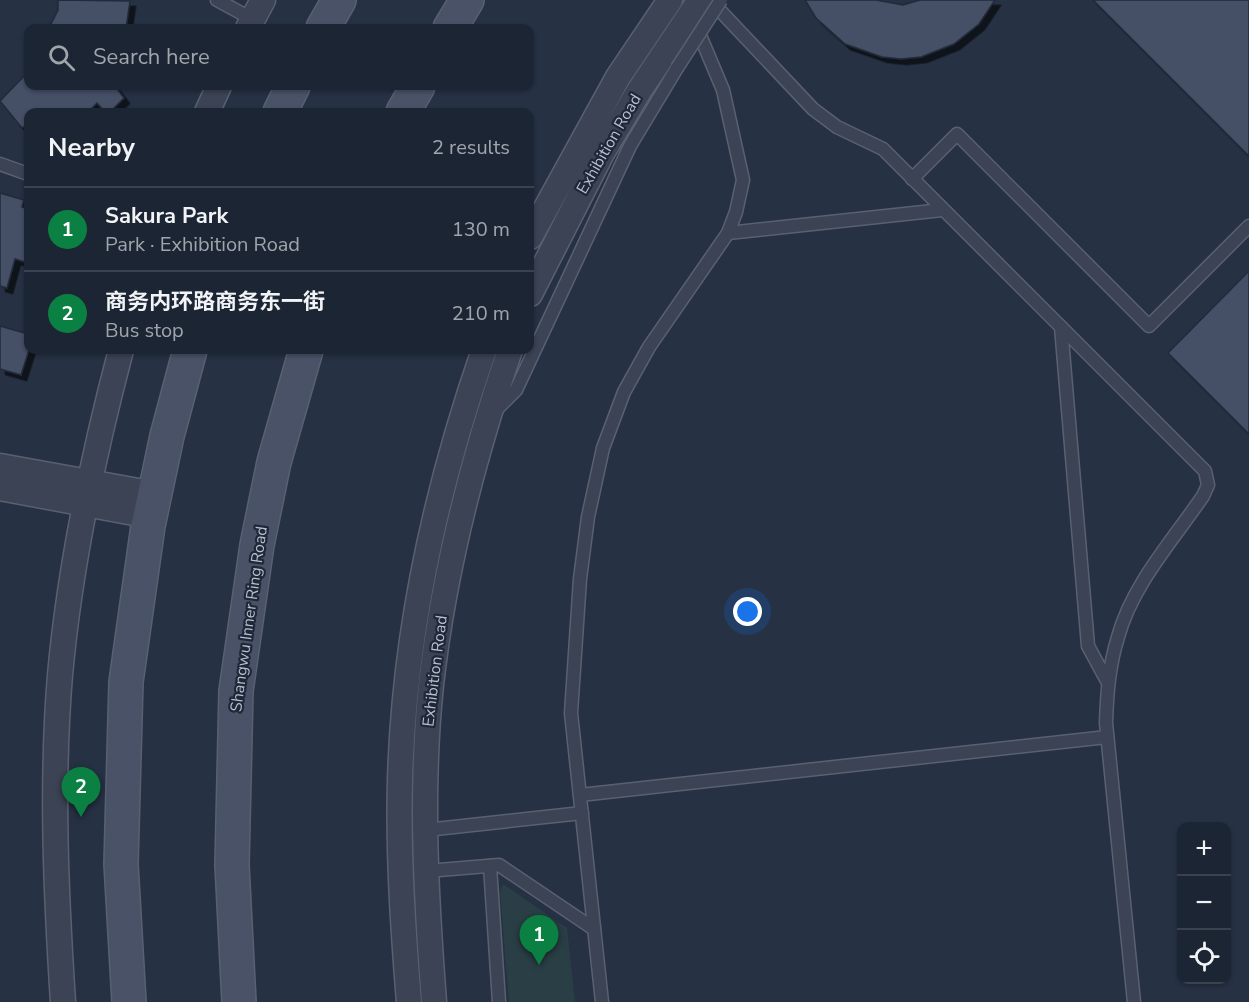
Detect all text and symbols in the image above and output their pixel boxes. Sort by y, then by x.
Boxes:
search box [24,24,534,90]
icon: search [45,41,78,74]
text: Search here [93,42,210,72]
street label: Exhibition Road [571,90,647,198]
text: Nearby [48,130,135,165]
text: 2 results [432,134,510,161]
text: Sakura Park [105,201,228,231]
text: 1 [62,216,74,243]
text: 130 m [452,216,510,243]
text: Park · Exhibition Road [105,231,300,258]
text: 商务内环路商务东一街 [105,287,325,317]
text: 2 [62,300,74,327]
text: 210 m [452,300,510,327]
text: Bus stop [105,317,184,344]
street label: Shangwu Inner Ring Road [225,525,273,713]
your location [733,597,762,626]
street label: Exhibition Road [417,614,453,728]
pin: 2 [62,768,100,817]
map controls [1177,822,1231,984]
button: + [1177,822,1231,876]
button: − [1177,876,1231,930]
pin: 1 [520,916,558,965]
button: locate [1177,930,1231,984]

